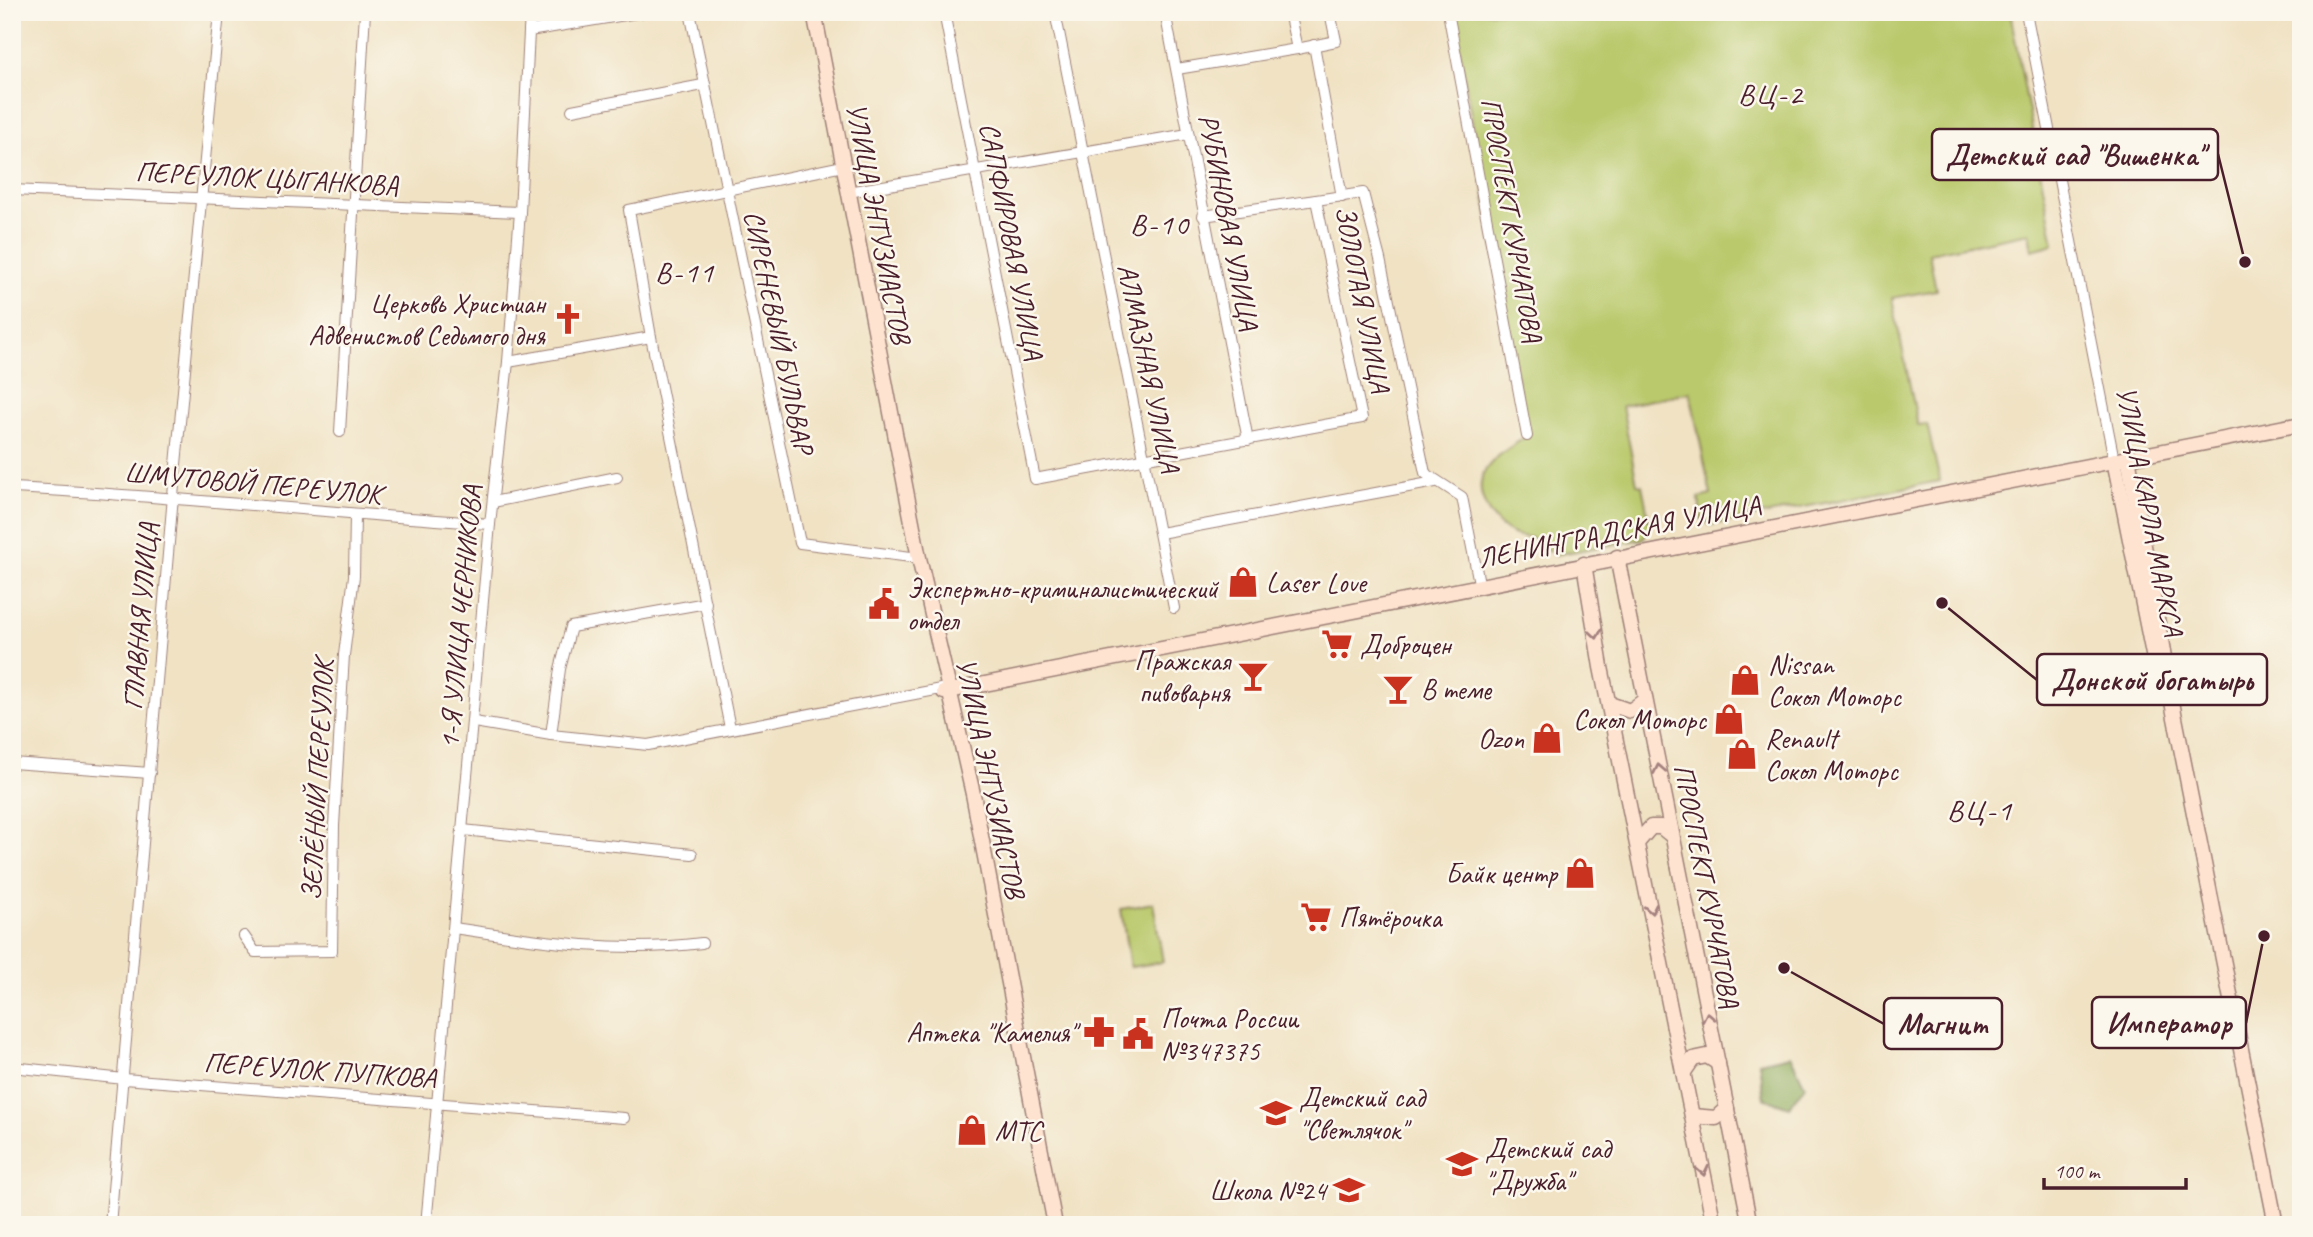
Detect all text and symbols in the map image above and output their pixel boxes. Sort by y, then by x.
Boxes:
district label: ВЦ-2 [1738,75,1805,113]
street label: ПРОСПЕКТ КУРЧАТОВА [1473,95,1551,346]
street label: УЛИЦА ЭНТУЗИАСТОВ [839,100,920,349]
street label: РУБИНОВАЯ УЛИЦА [1191,111,1267,334]
street label: САПФИРОВАЯ УЛИЦА [972,120,1052,363]
callout: Детский сад "Вишенка" [1932,129,2218,180]
text: Детский сад "Вишенка" [1946,136,2211,174]
street label: ПЕРЕУЛОК ЦЫГАНКОВА [135,154,400,202]
street label: ЗОЛОТАЯ УЛИЦА [1328,203,1399,397]
district label: В-10 [1130,205,1191,243]
street label: СИРЕНЕВЫЙ БУЛЬВАР [736,207,823,460]
district label: В-11 [655,253,715,291]
street label: АЛМАЗНАЯ УЛИЦА [1110,261,1189,477]
place label: Церковь Христиан Адвенистов Седьмого дня [309,286,547,353]
church icon: Церковь Христиан Адвенистов Седьмого дня [551,302,585,336]
street label: УЛИЦА КАРЛА МАРКСА [2109,383,2192,641]
street label: ШМУТОВОЙ ПЕРЕУЛОК [123,454,389,512]
street label: 1-Я УЛИЦА ЧЕРНИКОВА [431,483,489,750]
street label: ЛЕНИНГРАДСКАЯ УЛИЦА [1475,486,1764,576]
street label: ГЛАВНАЯ УЛИЦА [114,520,166,711]
shop icon: Laser Love [1226,565,1260,599]
place label: Laser Love [1266,565,1368,600]
place label: Экспертно-криминалистический отдел [907,571,1219,638]
public building icon: Экспертно-криминалистический отдел [867,587,901,621]
supermarket icon: Доброцен [1320,627,1354,661]
place label: Доброцен [1360,627,1453,662]
one-way arrow [1588,628,1603,640]
place label: Пражская пивоварня [1134,643,1232,710]
place label: Nissan Сокол Моторс [1768,647,1902,714]
street label: ЗЕЛЁНЫЙ ПЕРЕУЛОК [293,652,341,902]
callout: Донской богатырь [2037,654,2267,705]
street label: УЛИЦА ЭНТУЗИАСТОВ [949,655,1034,904]
bar icon: Пражская пивоварня [1236,659,1270,693]
text: Донской богатырь [2051,661,2255,699]
shop icon: Nissan Сокол Моторс [1728,663,1762,697]
bar icon: В теме [1381,672,1415,706]
place label: В теме [1421,672,1493,707]
place label: Сокол Моторс [1573,702,1707,737]
shop icon: Сокол Моторс [1712,702,1746,736]
place label: Ozon [1478,721,1524,756]
shop icon: Ozon [1530,721,1564,755]
place label: Renault Сокол Моторс [1765,721,1899,788]
shop icon: Renault Сокол Моторс [1725,737,1759,771]
street label: ПРОСПЕКТ КУРЧАТОВА [1666,761,1748,1012]
one-way arrow [1652,763,1667,775]
district label: ВЦ-1 [1947,791,2013,829]
place label: Байк центр [1446,856,1558,891]
shop icon: Байк центр [1563,856,1597,890]
supermarket icon: Пятёрочка [1299,900,1333,934]
place label: Пятёрочка [1339,900,1443,935]
one-way arrow [1643,903,1658,915]
callout: Император [2092,997,2246,1048]
callout: Магнит [1884,998,2002,1049]
place label: Почта России №347375 [1161,1001,1300,1068]
text: Император [2106,1004,2233,1042]
text: Магнит [1898,1005,1989,1043]
one-way arrow [1702,1011,1717,1023]
place label: Аптека "Камелия" [906,1015,1081,1050]
pharmacy icon: Аптека "Камелия" [1082,1015,1116,1049]
public building icon: Почта России №347375 [1121,1017,1155,1051]
street label: ПЕРЕУЛОК ПУПКОВА [203,1044,439,1096]
place label: Детский сад "Светлячок" [1299,1080,1428,1147]
school or university icon: Детский сад "Светлячок" [1259,1096,1293,1130]
shop icon: МТС [955,1113,989,1147]
place label: МТС [995,1113,1045,1148]
place label: Детский сад "Дружба" [1485,1131,1614,1198]
scale bar [2044,1146,2185,1190]
school or university icon: Детский сад "Дружба" [1445,1147,1479,1181]
text: 100 m [2054,1158,2101,1184]
one-way arrow [1694,1165,1709,1177]
place label: Школа №24 [1209,1173,1328,1208]
school or university icon: Школа №24 [1332,1173,1366,1207]

